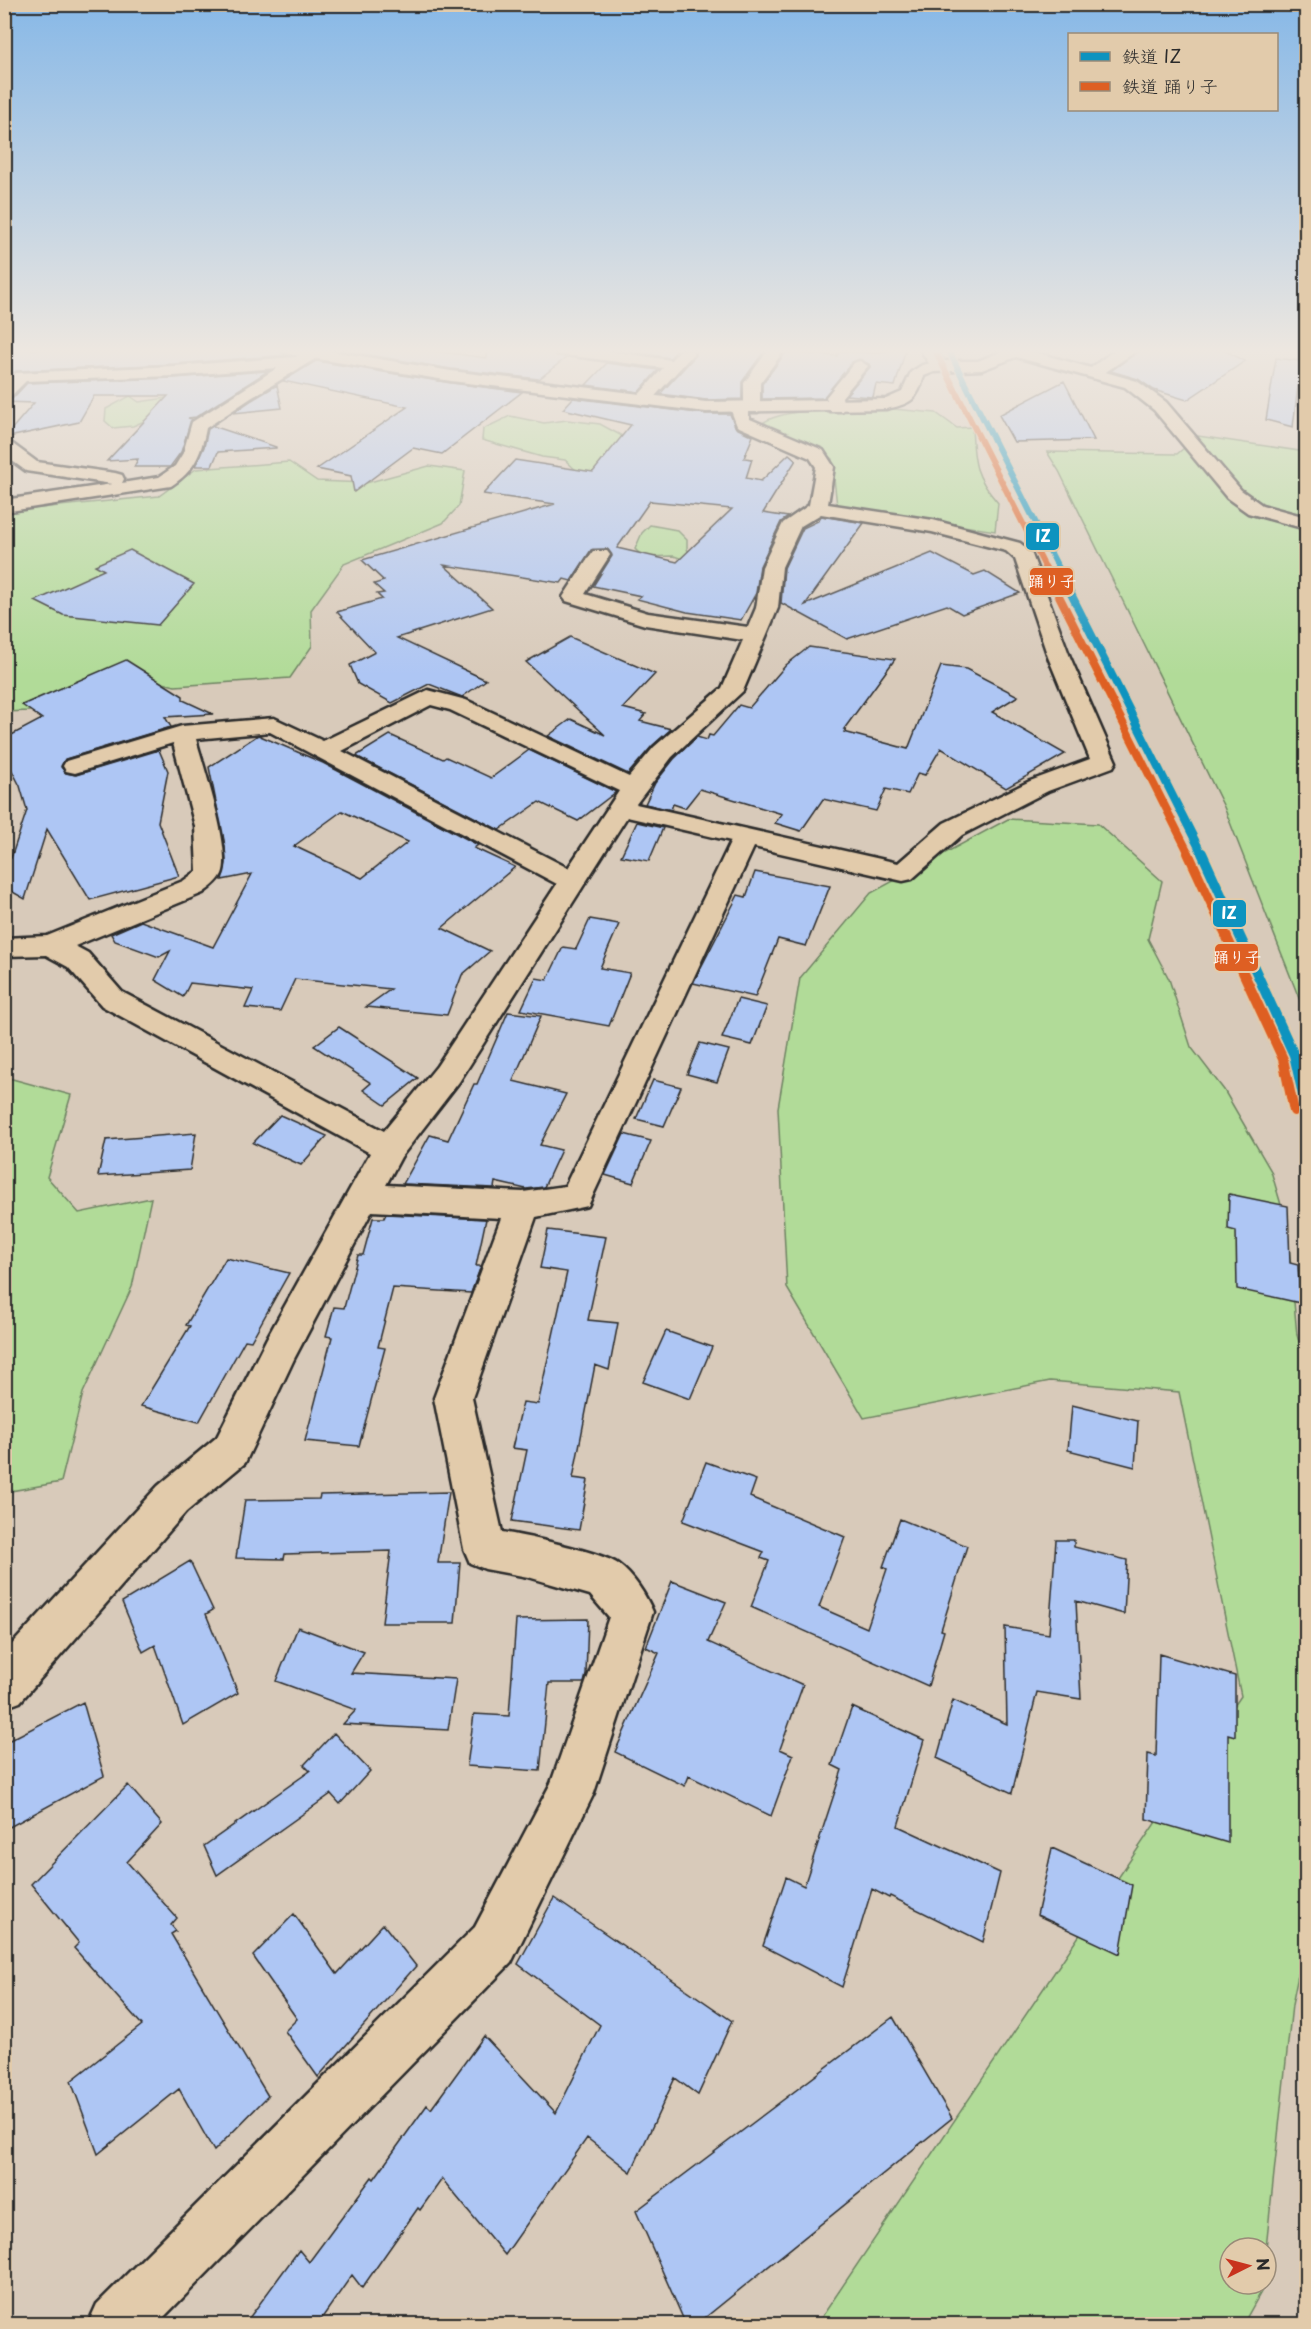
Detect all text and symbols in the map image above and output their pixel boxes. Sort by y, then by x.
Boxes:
legend [1068,33,1278,111]
text: 鉄道 IZ [1122,42,1181,69]
text: 鉄道 踊り子 [1122,72,1218,99]
line badge: IZ [1025,522,1060,551]
text: IZ [1035,523,1051,547]
line badge: 踊り子 [1029,567,1074,596]
text: 踊り子 [1028,568,1076,592]
line badge: IZ [1212,899,1247,928]
text: IZ [1221,900,1237,924]
line badge: 踊り子 [1214,943,1259,972]
text: 踊り子 [1213,944,1261,968]
north arrow [1218,2236,1278,2296]
text: N [1251,2257,1277,2272]

